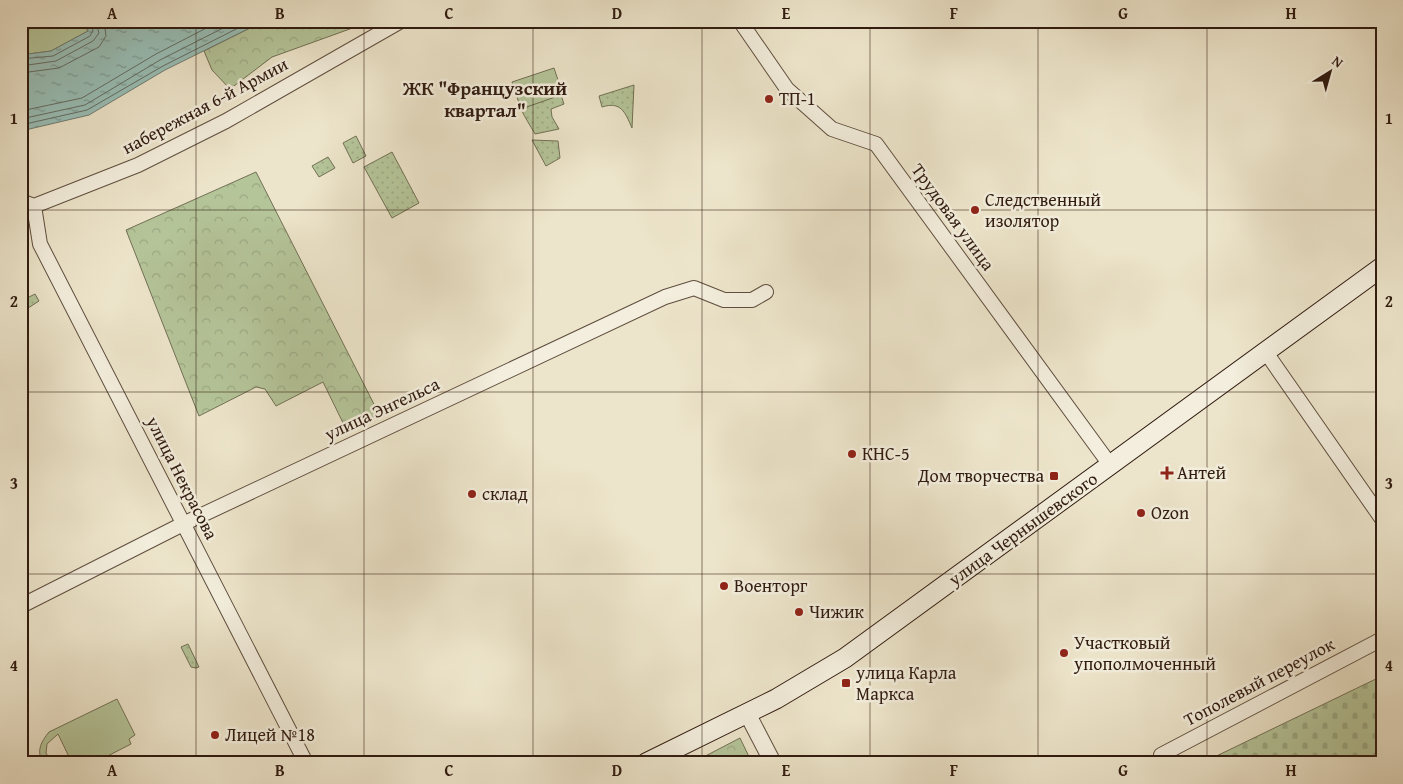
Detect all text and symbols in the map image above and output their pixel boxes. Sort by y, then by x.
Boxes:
text: A [107,1,118,25]
text: B [275,1,285,25]
text: C [444,1,454,25]
text: D [612,1,622,25]
text: E [782,1,791,25]
text: F [950,1,958,25]
text: G [1118,1,1128,25]
text: H [1285,1,1297,25]
north arrow [1306,48,1356,98]
street label: набережная 6-й Армии [117,50,293,161]
text: N [1328,51,1348,73]
district label: ЖК "Французский квартал" [402,74,567,124]
place label: ТП-1 [779,85,816,112]
marker: ТП-1 [763,93,775,105]
text: 1 [10,106,18,130]
text: 1 [1385,106,1393,130]
street label: Трудовая улица [905,157,1002,276]
place label: Следственный изолятор [985,186,1101,234]
marker: Следственный изолятор [969,204,981,216]
text: 2 [10,289,18,313]
text: 2 [1385,289,1393,313]
street label: улица Энгельса [319,370,444,447]
street label: улица Некрасова [139,411,225,545]
place label: КНС-5 [862,440,910,467]
marker: КНС-5 [846,448,858,460]
place label: Антей [1177,459,1226,486]
place label: Дом творчества [917,462,1044,489]
street label: улица Чернышевского [942,465,1103,593]
marker: Антей [1161,467,1173,479]
marker: Дом творчества [1048,470,1060,482]
text: 3 [10,471,18,495]
text: 3 [1385,471,1393,495]
place label: склад [482,480,528,507]
marker: склад [466,488,478,500]
place label: Ozon [1151,499,1189,526]
marker: Ozon [1135,507,1147,519]
place label: Военторг [734,572,808,599]
marker: Военторг [718,580,730,592]
place label: Чижик [809,598,865,625]
marker: Чижик [793,606,805,618]
place label: Участковый упополмоченный [1073,629,1216,677]
street label: Тополевый переулок [1179,630,1340,733]
marker: Участковый упополмоченный [1058,647,1070,659]
text: 4 [10,653,18,677]
text: 4 [1385,653,1393,677]
place label: улица Карла Маркса [855,659,957,707]
marker: улица Карла Маркса [840,677,852,689]
place label: Лицей №18 [225,721,315,748]
marker: Лицей №18 [209,729,221,741]
text: A [107,758,118,782]
text: B [275,758,285,782]
text: C [444,758,454,782]
text: D [612,758,622,782]
text: E [782,758,791,782]
text: F [950,758,958,782]
text: G [1118,758,1128,782]
text: H [1285,758,1297,782]

